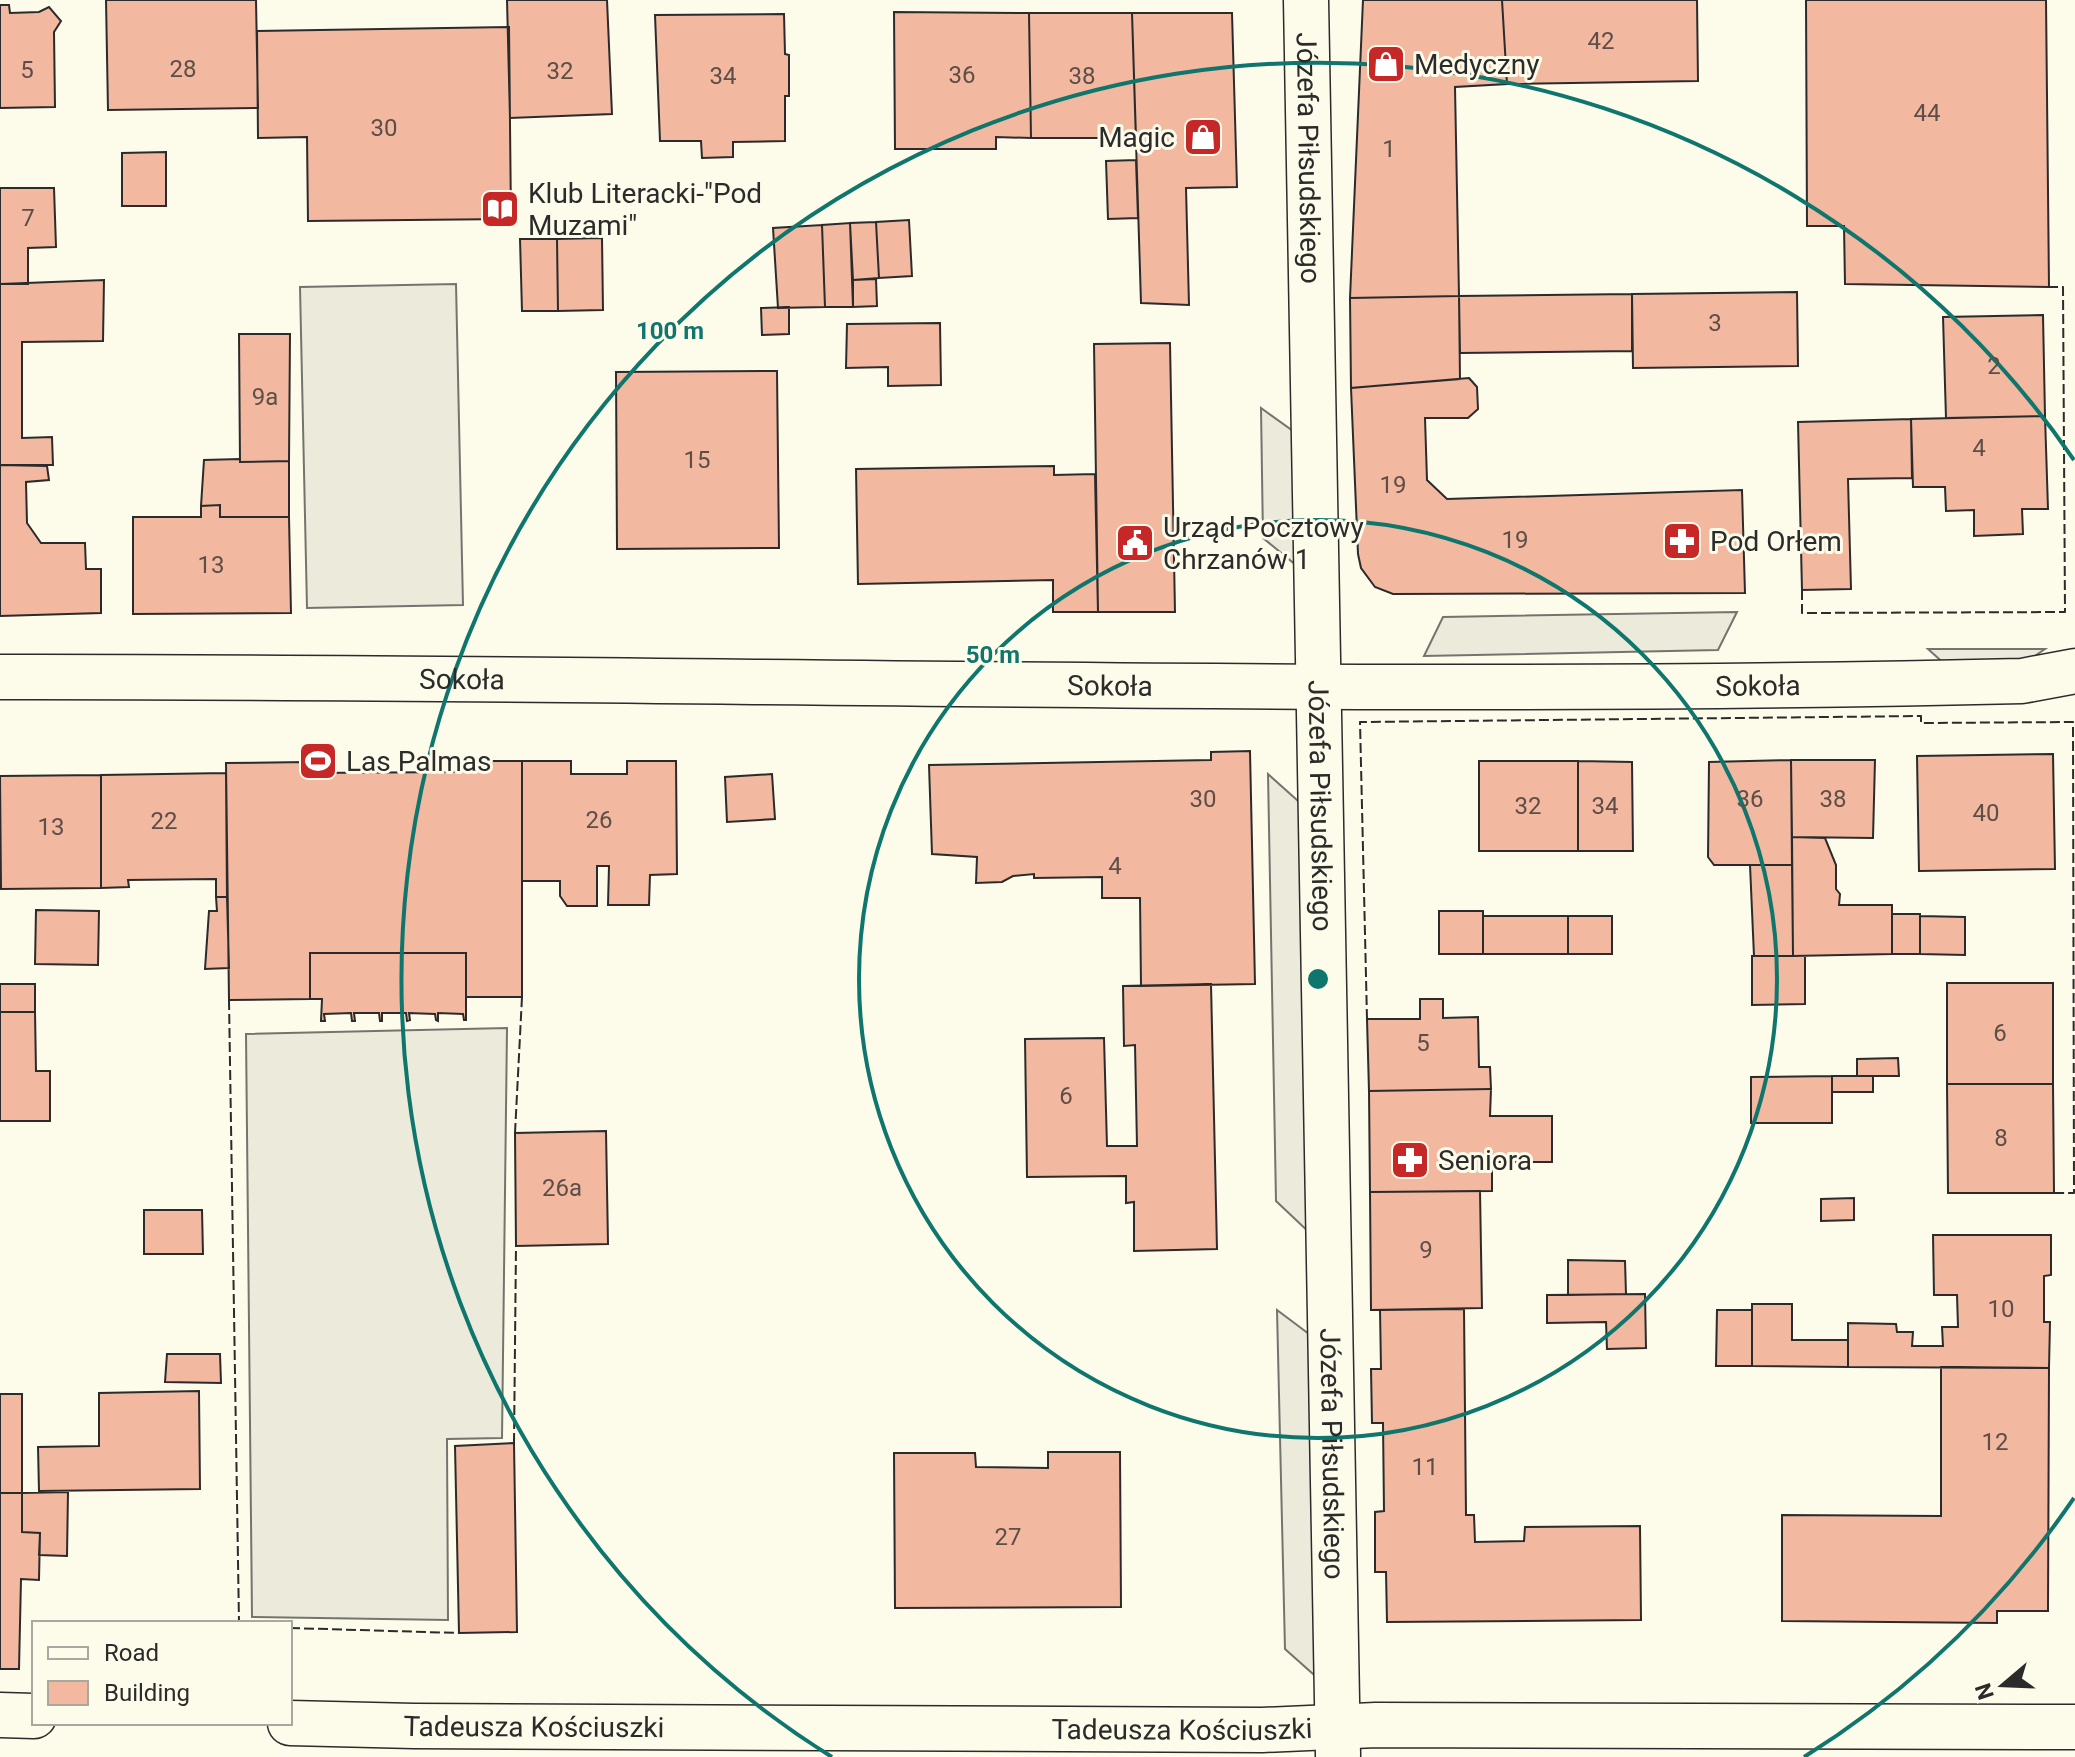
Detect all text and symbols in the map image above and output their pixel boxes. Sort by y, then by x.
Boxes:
house number: 42 [1588,27,1614,55]
street label: Józefa Piłsudskiego [1290,32,1327,284]
shop icon: Medyczny [1365,43,1407,85]
place label: Medyczny [1414,48,1539,81]
house number: 28 [170,55,196,83]
house number: 5 [20,56,34,84]
house number: 32 [547,57,573,85]
house number: 36 [949,61,975,89]
house number: 34 [710,62,736,90]
house number: 38 [1069,62,1095,90]
house number: 44 [1914,99,1940,127]
house number: 30 [371,114,397,142]
shop icon: Magic [1182,116,1224,158]
place label: Magic [1098,121,1175,154]
house number: 1 [1382,135,1396,163]
place label: Klub Literacki-"Pod Muzami" [528,177,762,242]
library icon: Klub Literacki-"Pod Muzami" [479,188,521,230]
house number: 7 [21,204,35,232]
house number: 3 [1708,309,1722,337]
text: 100 m [636,317,704,345]
house number: 2 [1987,352,2001,380]
house number: 9a [252,383,278,411]
house number: 4 [1972,434,1986,462]
house number: 15 [684,446,710,474]
house number: 19 [1380,471,1406,499]
place label: Urząd Pocztowy Chrzanów 1 [1163,511,1364,576]
pharmacy icon: Pod Orłem [1661,520,1703,562]
public building icon: Urząd Pocztowy Chrzanów 1 [1114,522,1156,564]
place label: Pod Orłem [1710,525,1842,558]
house number: 19 [1502,526,1528,554]
house number: 13 [198,551,224,579]
text: 50 m [966,641,1020,669]
street label: Sokoła [419,663,505,696]
street label: Sokoła [1067,669,1153,703]
street label: Sokoła [1715,669,1801,703]
street label: Józefa Piłsudskiego [1301,680,1339,932]
sports icon: Las Palmas [297,740,339,782]
place label: Las Palmas [346,745,492,778]
house number: 30 [1190,785,1216,813]
house number: 36 [1737,785,1763,813]
house number: 38 [1820,785,1846,813]
house number: 32 [1515,792,1541,820]
house number: 34 [1592,792,1618,820]
house number: 40 [1973,799,1999,827]
house number: 26 [586,806,612,834]
house number: 22 [151,807,177,835]
house number: 13 [38,813,64,841]
house number: 4 [1108,852,1122,880]
centre of rings [1304,965,1332,993]
house number: 6 [1993,1019,2007,1047]
house number: 5 [1416,1029,1430,1057]
house number: 6 [1059,1082,1073,1110]
house number: 8 [1994,1124,2008,1152]
pharmacy icon: Seniora [1389,1139,1431,1181]
place label: Seniora [1438,1144,1532,1177]
house number: 26a [542,1174,582,1202]
house number: 9 [1419,1236,1433,1264]
house number: 10 [1988,1295,2014,1323]
street label: Józefa Piłsudskiego [1313,1328,1351,1580]
house number: 12 [1982,1428,2008,1456]
house number: 11 [1412,1453,1438,1481]
house number: 27 [995,1523,1021,1551]
legend [32,1621,292,1725]
text: Road [104,1639,159,1667]
north arrow [1963,1645,2043,1725]
text: Building [104,1679,190,1707]
text: N [1970,1680,1999,1703]
street label: Tadeusza Kościuszki [403,1710,664,1744]
street label: Tadeusza Kościuszki [1051,1712,1313,1747]

